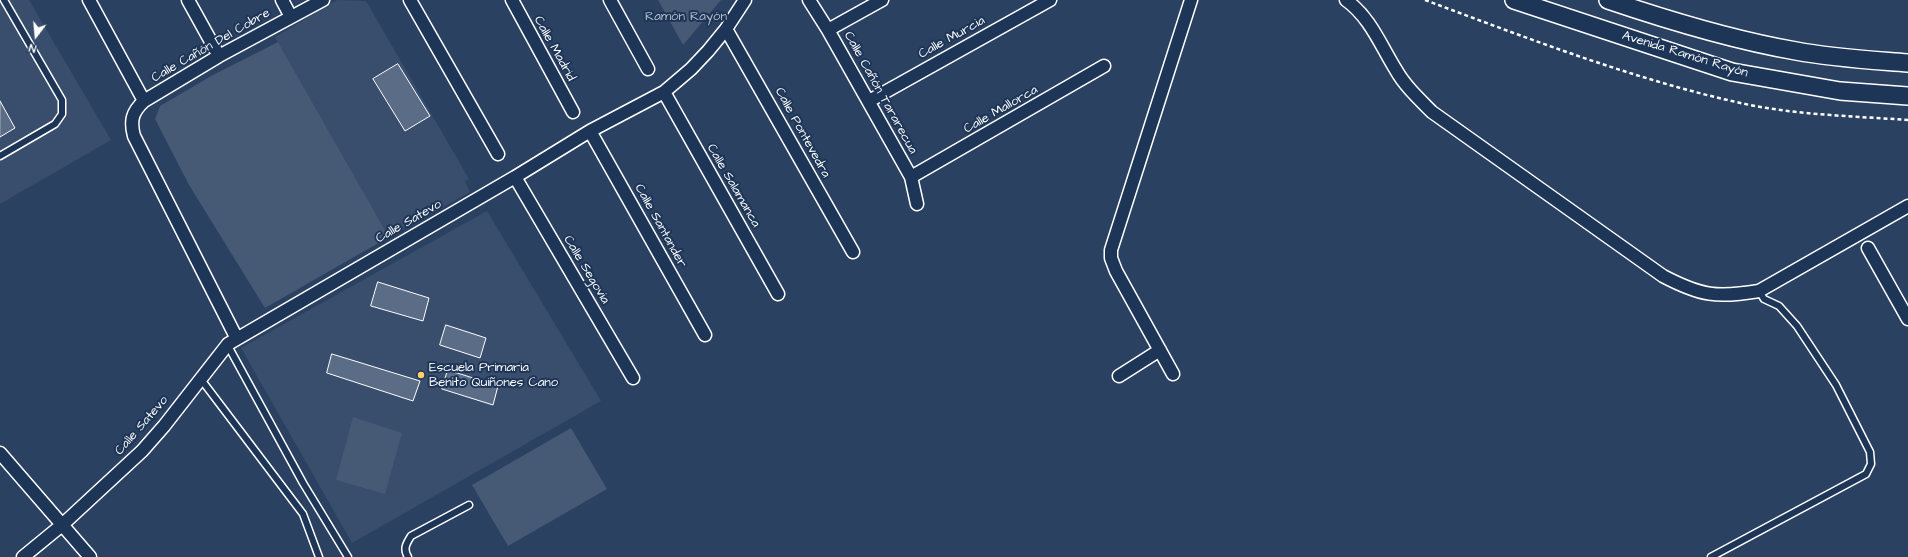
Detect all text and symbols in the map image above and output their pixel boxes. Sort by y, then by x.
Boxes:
street label: Calle Cañón Del Cobre [149,6,273,86]
park label: Ramón Rayón [645,9,727,25]
street label: Calle Murcia [916,13,988,63]
street label: Calle Madrid [530,14,578,84]
north arrow [16,16,56,56]
street label: Avenida Ramón Rayón [1620,28,1750,82]
street label: Calle Cañón Tararecua [840,29,920,157]
text: N [27,40,38,56]
street label: Calle Mallorca [961,83,1041,137]
street label: Calle Pontevedra [771,85,833,181]
street label: Calle Salamanca [703,141,763,231]
street label: Calle Santander [631,182,689,270]
street label: Calle Satevo [373,197,445,247]
street label: Calle Segovia [560,233,612,307]
place label: Escuela Primaria Benito Quiñones Cano [429,360,558,391]
marker: Escuela Primaria Benito Quiñones Cano [416,370,426,380]
street label: Calle Satevo [112,393,172,459]

